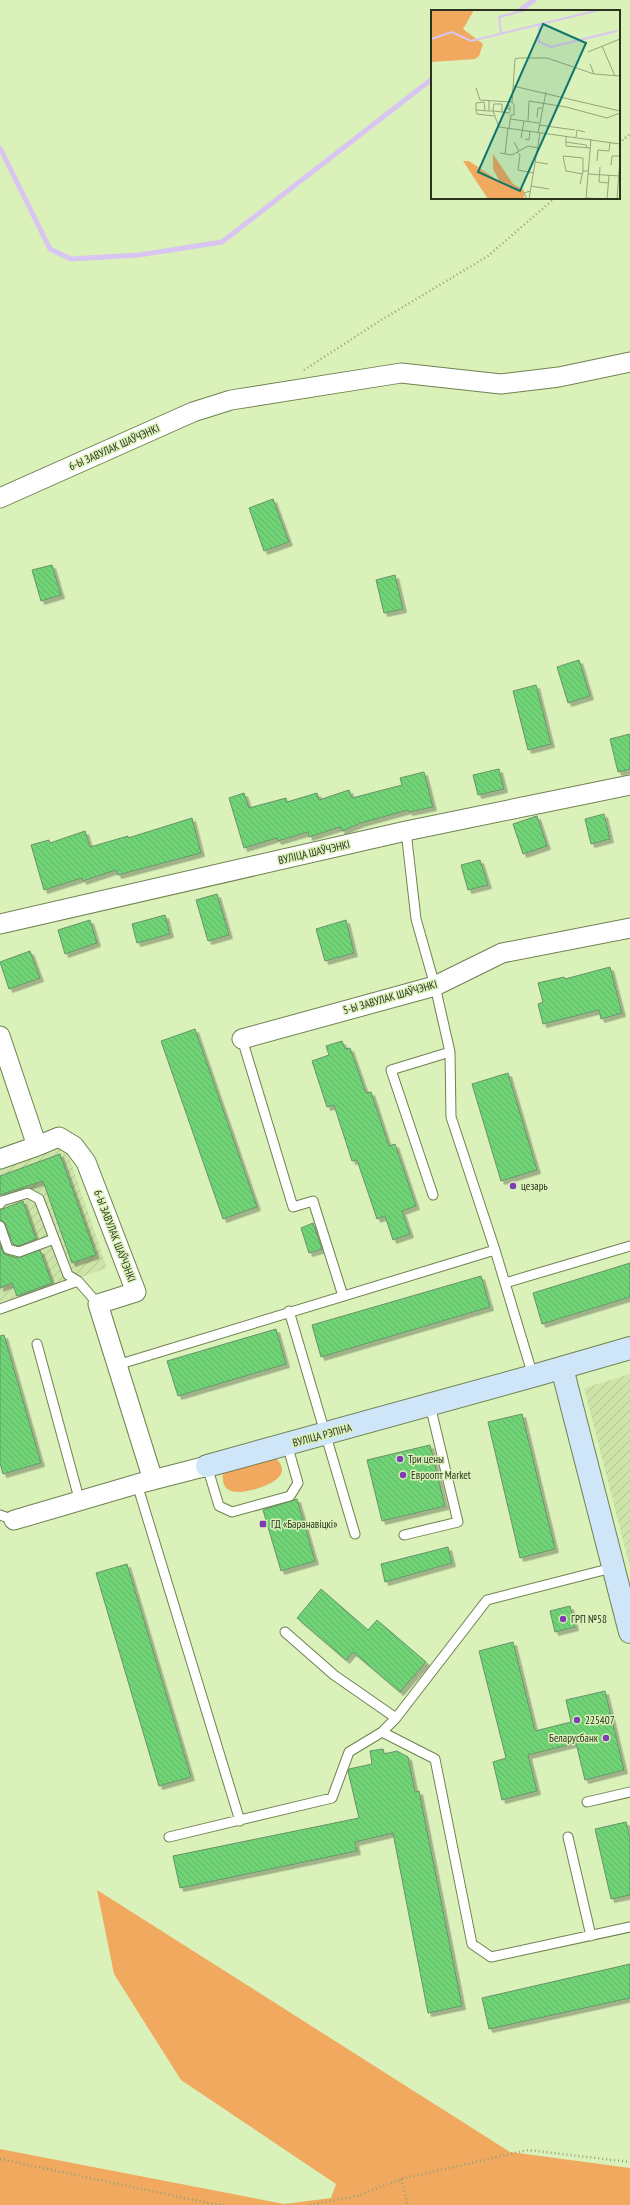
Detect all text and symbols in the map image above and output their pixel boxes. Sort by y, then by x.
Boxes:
inset map [431,10,620,199]
street label: 6-Ы ЗАВУЛАК ШАЎЧЭНКІ [67,421,161,473]
street label: ВУЛІЦА ШАЎЧЭНКІ [277,837,351,867]
street label: 5-Ы ЗАВУЛАК ШАЎЧЭНКІ [341,977,439,1017]
place label: цезарь [521,1179,548,1193]
marker: цезарь [508,1181,518,1191]
street label: 6-Ы ЗАВУЛАК ШАЎЧЭНКІ [91,1188,139,1284]
street label: ВУЛІЦА РЭПІНА [291,1420,354,1450]
place label: Три цены [408,1452,444,1466]
marker: Три цены [395,1454,405,1464]
place label: Евроопт Market [411,1468,471,1482]
marker: Евроопт Market [398,1470,408,1480]
place label: ГД «Баранавіцкі» [271,1517,337,1531]
marker: ГД «Баранавіцкі» [258,1519,268,1529]
place label: ГРП №58 [571,1612,607,1626]
marker: ГРП №58 [558,1614,568,1624]
place label: 225407 [585,1713,615,1727]
marker: 225407 [572,1715,582,1725]
place label: Беларусбанк [549,1731,599,1745]
marker: Беларусбанк [601,1733,611,1743]

